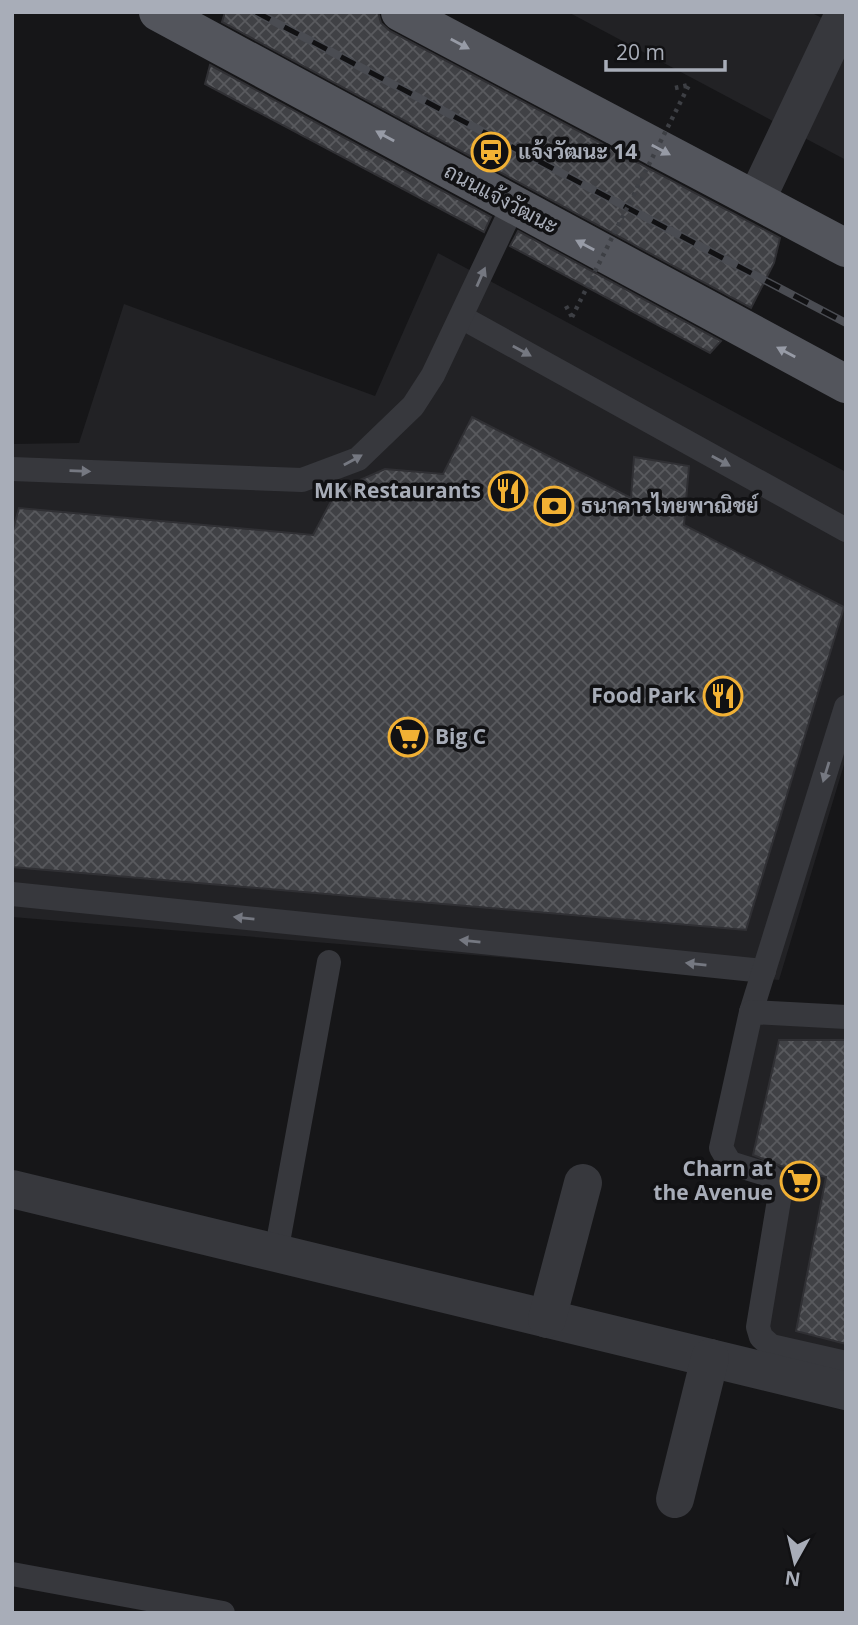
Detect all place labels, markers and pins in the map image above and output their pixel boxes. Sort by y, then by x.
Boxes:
station icon: แจ้งวัฒนะ 14 [470,131,512,173]
place label: แจ้งวัฒนะ 14 [518,137,637,165]
restaurant icon: MK Restaurants [487,470,529,512]
place label: MK Restaurants [314,476,481,504]
bank icon: ธนาคารไทยพาณิชย์ [533,485,575,527]
place label: ธนาคารไทยพาณิชย์ [581,491,760,519]
restaurant icon: Food Park [702,675,744,717]
place label: Food Park [591,681,697,709]
supermarket icon: Big C [387,716,429,758]
place label: Big C [435,722,486,750]
place label: Charn at the Avenue [653,1154,773,1206]
supermarket icon: Charn at the Avenue [779,1160,821,1202]

